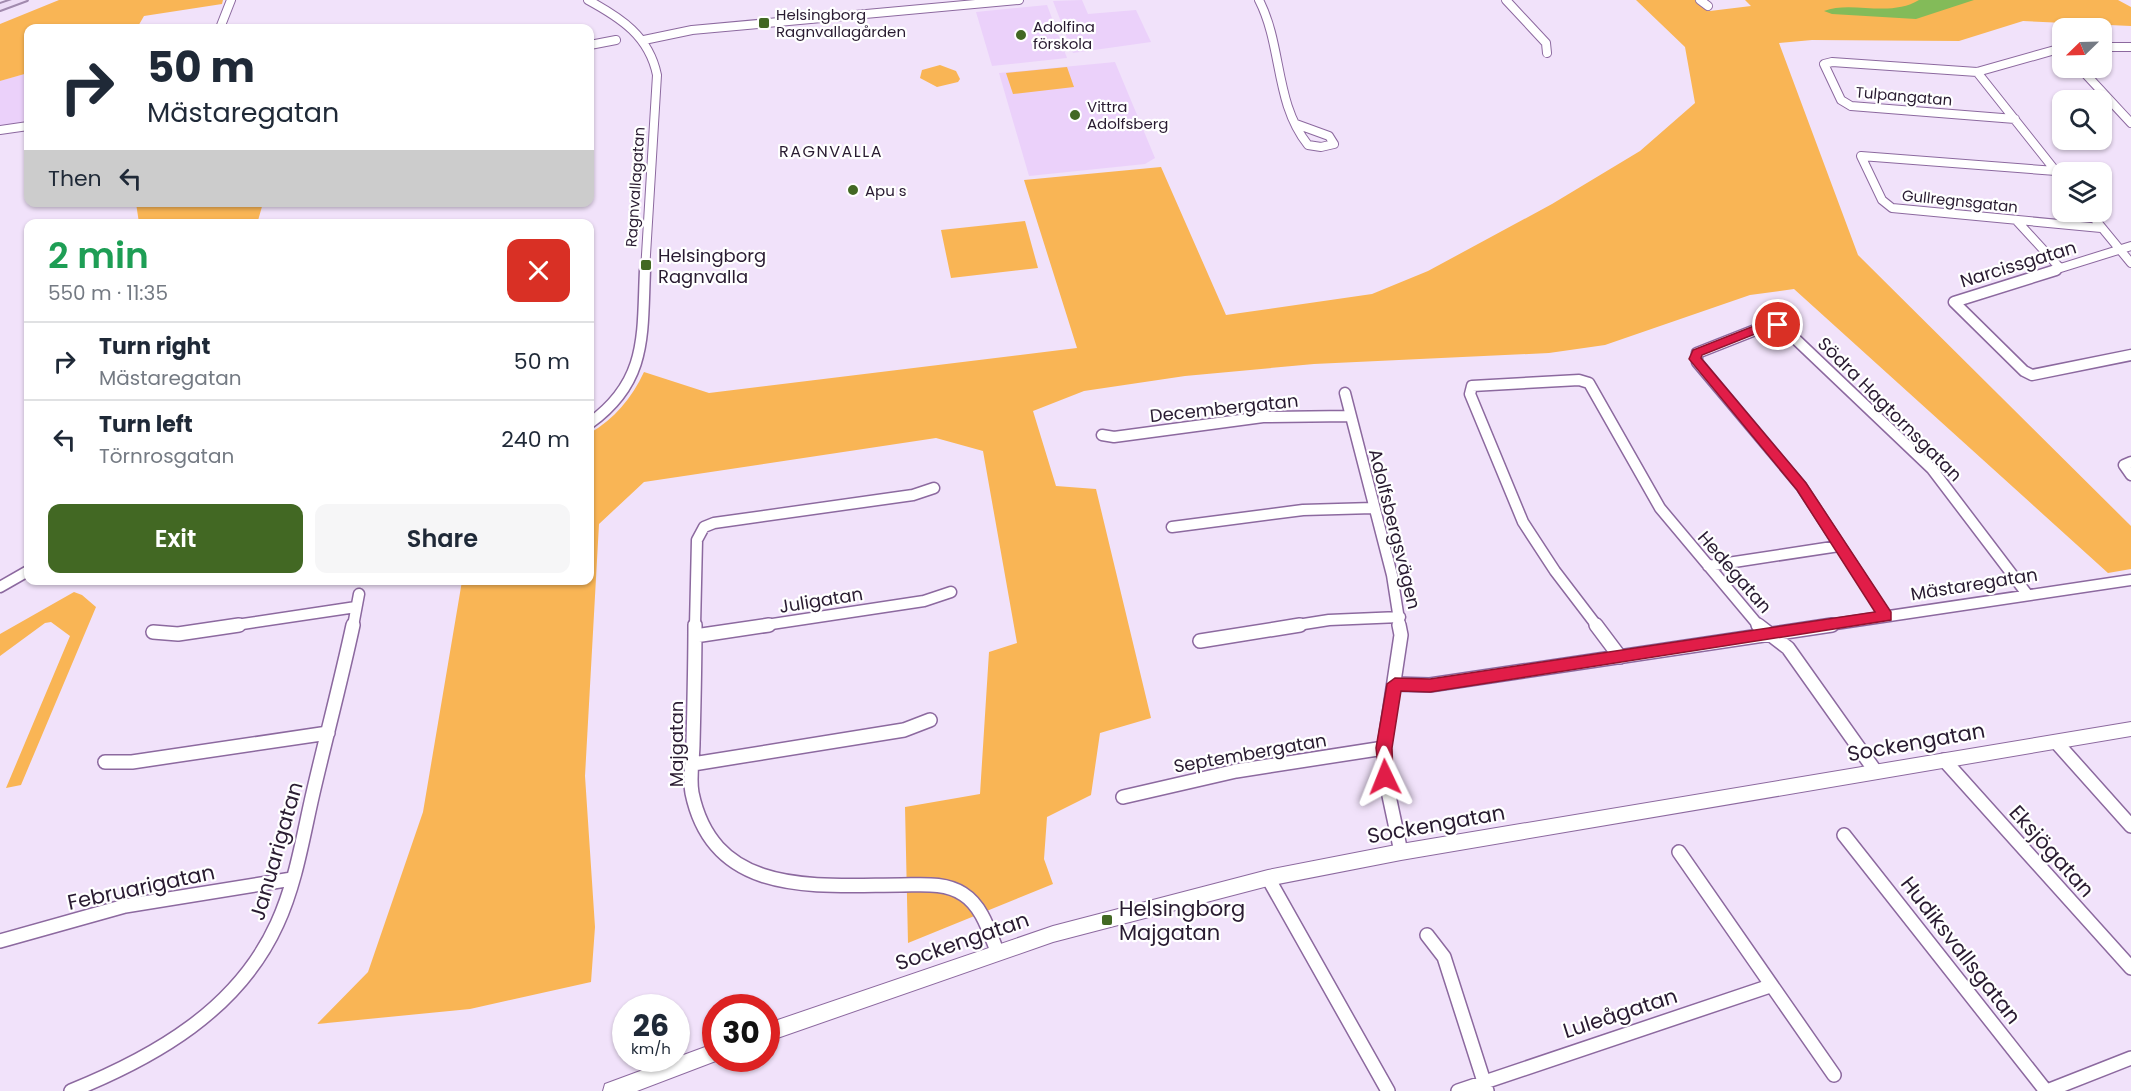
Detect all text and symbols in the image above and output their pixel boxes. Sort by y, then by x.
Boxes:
place label: Helsingborg Ragnvallagården [776,4,906,42]
marker: Helsingborg Ragnvallagården [757,16,771,30]
place label: Adolfina förskola [1033,16,1095,54]
north arrow [2052,18,2112,78]
map controls [2052,18,2112,222]
marker: Adolfina förskola [1014,28,1028,42]
text: 50 m [147,38,255,97]
icon: right [48,48,126,126]
street label: Tulpangatan [1855,81,1953,111]
button: search [2052,90,2112,150]
text: Mästaregatan [147,94,339,131]
place label: Vittra Adolfsberg [1087,96,1168,134]
marker: Vittra Adolfsberg [1068,108,1082,122]
street label: Ragnvallagatan [620,126,650,248]
district label: RAGNVALLA [779,140,883,163]
icon: left [114,162,147,195]
button: layers [2052,162,2112,222]
text: Then [48,163,102,194]
place label: Apu s [865,180,907,201]
marker: Apu s [846,183,860,197]
street label: Gullregnsgatan [1901,184,2019,218]
text: 2 min [48,230,149,281]
street label: Narcissgatan [1957,234,2079,294]
button: close [507,239,570,302]
place label: Helsingborg Ragnvalla [658,243,766,289]
marker: Helsingborg Ragnvalla [639,258,653,272]
text: 550 m · 11:35 [48,279,168,307]
pin [1752,299,1803,350]
icon: arrive [1761,308,1794,341]
text: Turn right [99,331,210,362]
street label: Södra Hagtornsgatan [1812,331,1968,487]
icon: right [48,345,81,378]
text: 50 m [514,346,570,377]
text: Mästaregatan [99,364,241,392]
street label: Decembergatan [1149,388,1299,428]
text: Turn left [99,409,193,440]
icon: left [48,423,81,456]
text: 240 m [501,424,570,455]
text: Törnrosgatan [99,442,234,470]
street label: Adolfsbergsvägen [1363,446,1427,612]
button: Exit [48,504,303,573]
button: Share [315,504,570,573]
street label: Hedegatan [1692,525,1778,619]
street label: Mästaregatan [1909,562,2039,606]
street label: Juligatan [777,581,865,619]
street label: Majgatan [664,701,689,787]
street label: Sockengatan [1845,716,1987,768]
street label: Septembergatan [1172,727,1328,779]
position arrow [1353,745,1417,809]
street label: Januarigatan [242,778,310,924]
street label: Sockengatan [1365,798,1507,850]
street label: Eksjögatan [2003,799,2101,903]
street label: Februarigatan [65,857,217,917]
street label: Hudiksvallsgatan [1894,870,2028,1030]
place label: Helsingborg Majgatan [1119,894,1245,947]
street label: Sockengatan [891,905,1033,977]
marker: Helsingborg Majgatan [1100,913,1114,927]
street label: Luleågatan [1559,981,1681,1045]
speed limit sign: 30 [702,994,780,1072]
text: 26 [633,1004,669,1047]
text: km/h [631,1038,671,1059]

